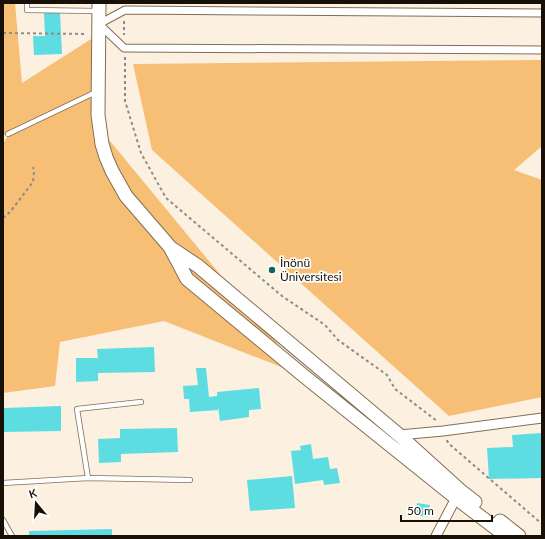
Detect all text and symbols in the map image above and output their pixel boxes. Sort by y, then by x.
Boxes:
place label: İnönü Üniversitesi [280,255,342,284]
marker: İnönü Üniversitesi [267,265,277,275]
north arrow [16,483,56,523]
text: K [27,486,39,500]
scale bar [401,497,492,523]
text: 50 m [407,503,434,518]

